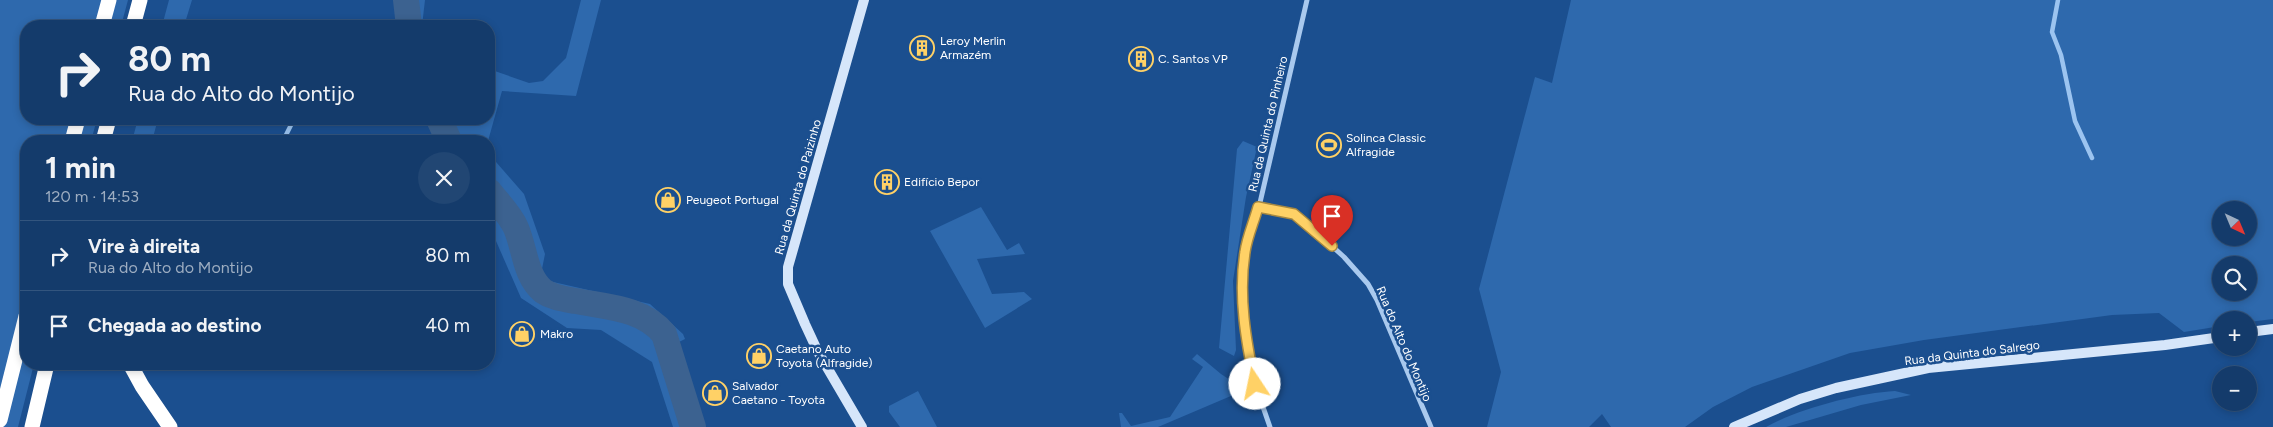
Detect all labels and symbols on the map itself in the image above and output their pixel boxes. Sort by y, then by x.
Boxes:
place label: Leroy Merlin Armazém [940,34,1006,62]
building icon: Leroy Merlin Armazém [909,35,935,61]
building icon: C. Santos VP [1128,46,1154,72]
place label: C. Santos VP [1158,52,1228,66]
street label: Rua da Quinta do Pinheiro [1246,55,1290,193]
street label: Rua da Quinta do Paizinho [772,118,824,256]
place label: Solinca Classic Alfragide [1346,131,1426,159]
sports icon: Solinca Classic Alfragide [1316,132,1342,158]
building icon: Edifício Bepor [874,169,900,195]
place label: Edifício Bepor [904,175,979,189]
shop icon: Peugeot Portugal [655,187,681,213]
place label: Peugeot Portugal [686,193,779,207]
pin [1311,195,1353,246]
north arrow [2212,201,2258,246]
street label: Rua do Alto do Montijo [1373,284,1435,404]
shop icon: Makro [509,321,535,347]
place label: Makro [540,327,573,341]
street label: Rua da Quinta do Salrego [1904,338,2040,368]
place label: Caetano Auto Toyota (Alfragide) [776,342,873,370]
shop icon: Caetano Auto Toyota (Alfragide) [746,343,772,369]
position arrow [1228,357,1280,409]
place label: Salvador Caetano - Toyota [732,379,825,407]
shop icon: Salvador Caetano - Toyota [702,380,728,406]

